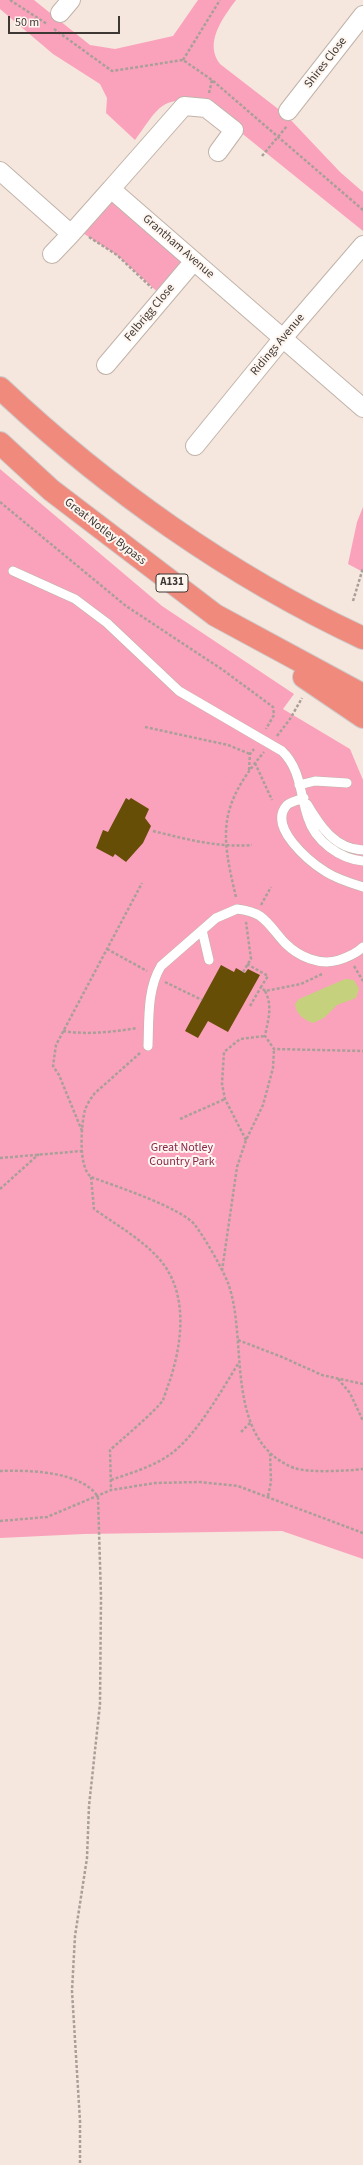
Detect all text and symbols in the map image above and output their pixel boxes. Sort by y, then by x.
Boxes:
scale bar [10,8,122,34]
text: 50 m [15,14,39,31]
street label: Shires Close [302,35,350,91]
street label: Grantham Avenue [139,212,217,282]
street label: Felbrigg Close [122,281,178,345]
street label: Ridings Avenue [248,311,308,379]
street label: Great Notley Bypass [61,496,149,568]
road number: A131 [156,574,188,592]
park label: Great Notley Country Park [149,1141,215,1169]

